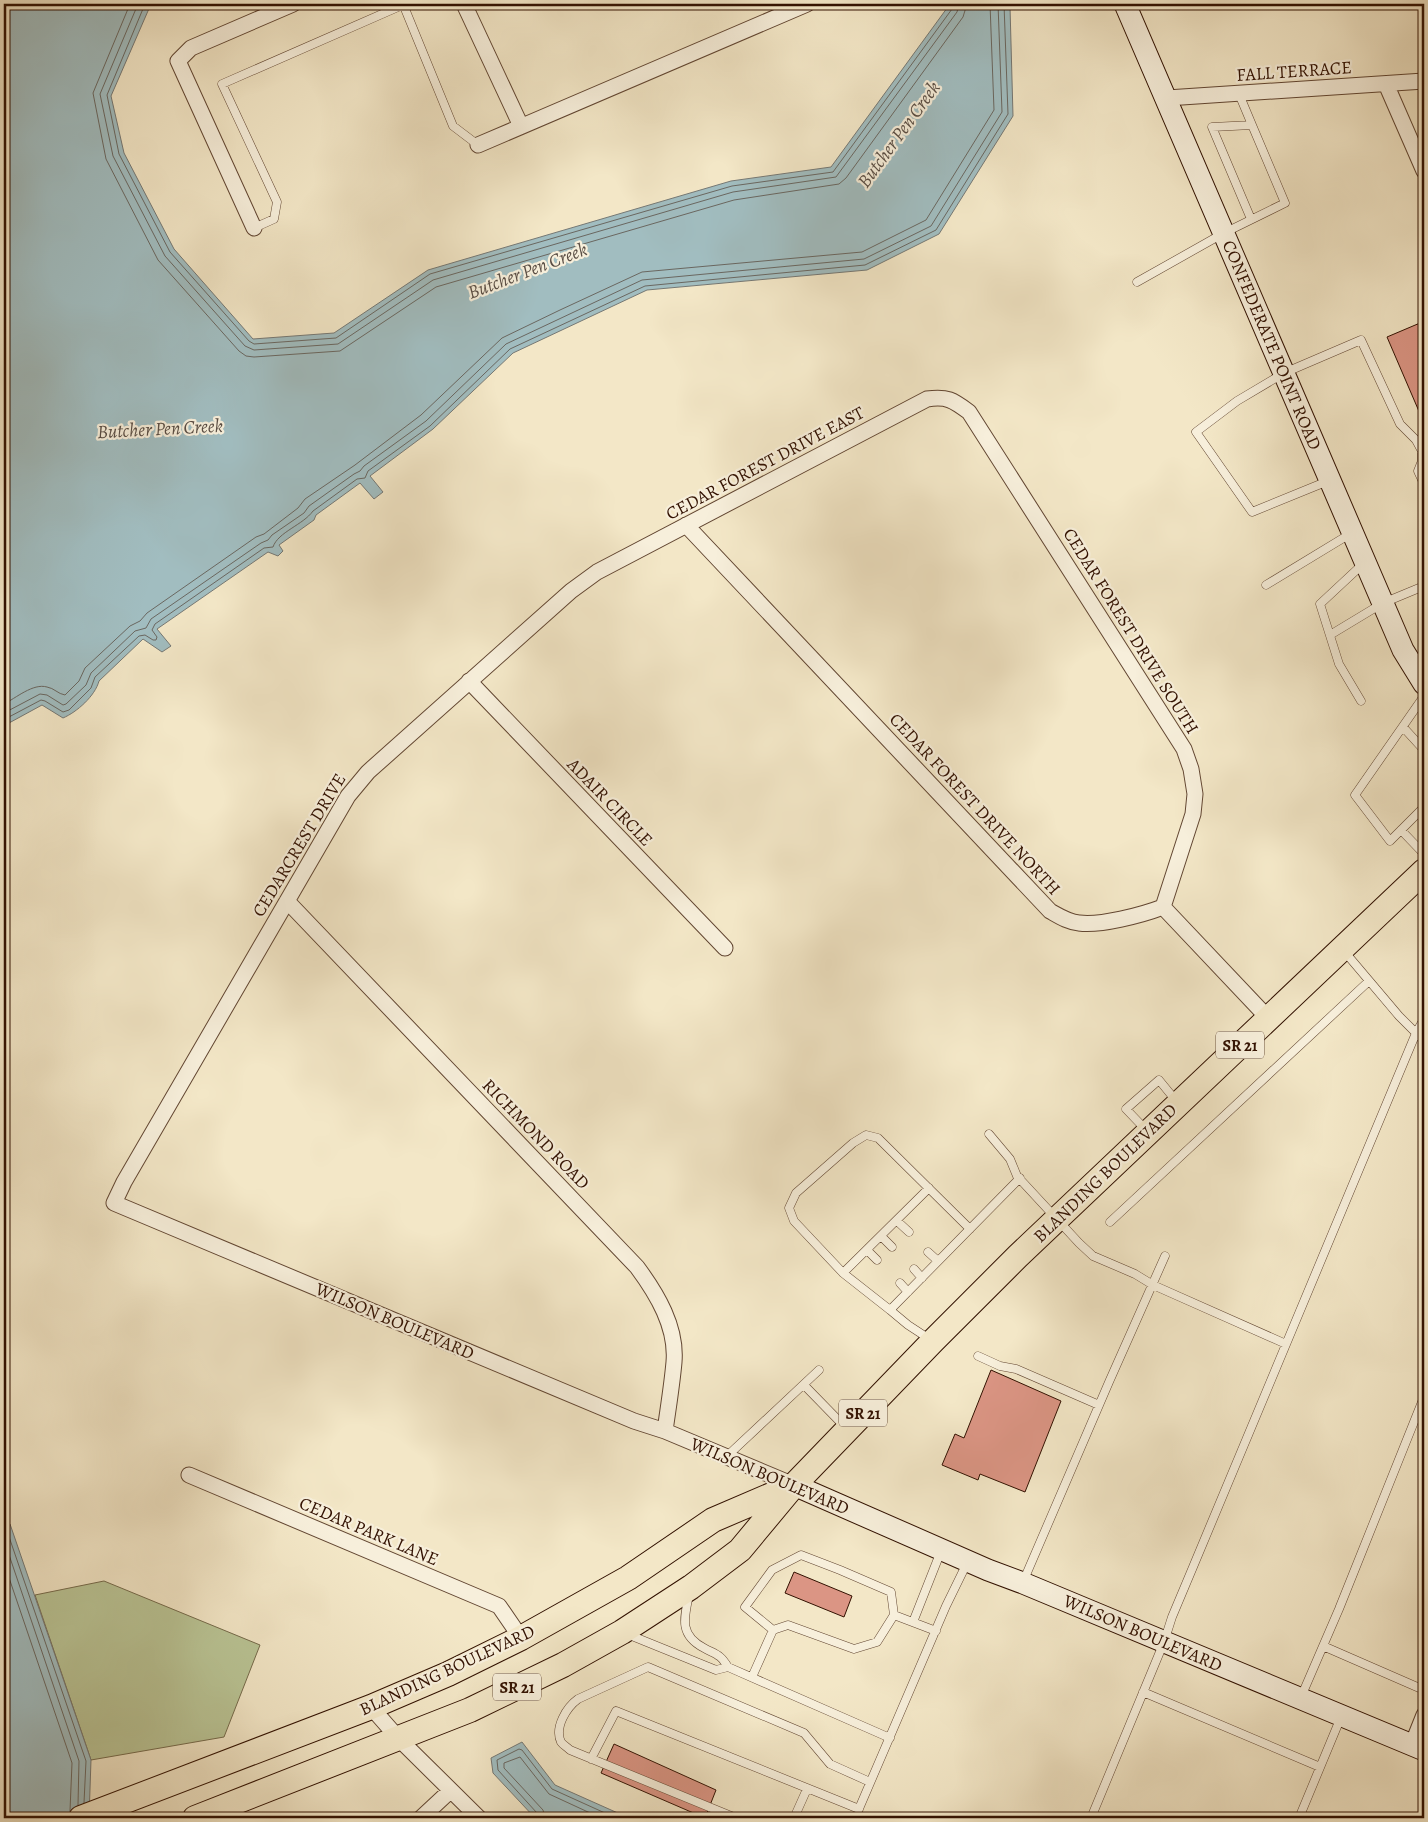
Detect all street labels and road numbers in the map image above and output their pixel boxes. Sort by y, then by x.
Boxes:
street label: FALL TERRACE [1236,55,1352,87]
street label: CONFEDERATE POINT ROAD [1217,236,1327,454]
street label: CEDAR FOREST DRIVE EAST [662,400,869,526]
street label: CEDAR FOREST DRIVE SOUTH [1058,524,1204,738]
street label: CEDAR FOREST DRIVE NORTH [884,708,1066,900]
street label: ADAIR CIRCLE [561,752,658,851]
street label: CEDARCREST DRIVE [247,769,351,921]
road number: SR 21 [1216,1032,1264,1058]
street label: RICHMOND ROAD [477,1073,595,1195]
street label: BLANDING BOULEVARD [1028,1098,1182,1248]
street label: WILSON BOULEVARD [311,1276,478,1365]
road number: SR 21 [839,1400,887,1426]
street label: WILSON BOULEVARD [686,1431,853,1520]
street label: CEDAR PARK LANE [296,1491,442,1571]
street label: WILSON BOULEVARD [1059,1588,1226,1677]
street label: BLANDING BOULEVARD [356,1619,538,1721]
road number: SR 21 [493,1674,541,1700]

